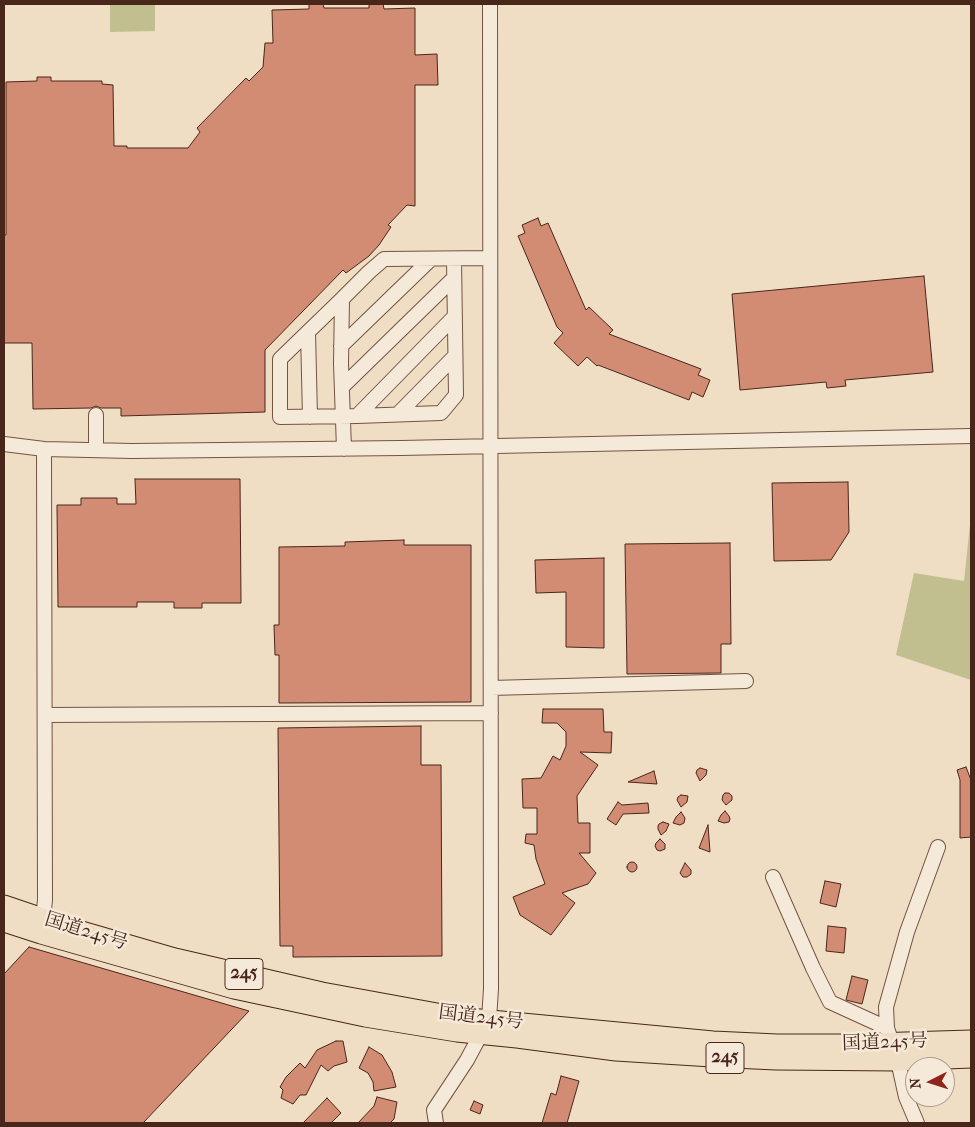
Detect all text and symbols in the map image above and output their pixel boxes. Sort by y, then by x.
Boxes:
street label: 国道245号 [42,909,130,955]
road number: 245 [225,959,263,990]
street label: 国道245号 [437,1001,525,1035]
street label: 国道245号 [842,1030,928,1056]
road number: 245 [706,1042,744,1074]
north arrow [905,1057,955,1107]
text: N [907,1077,924,1089]

